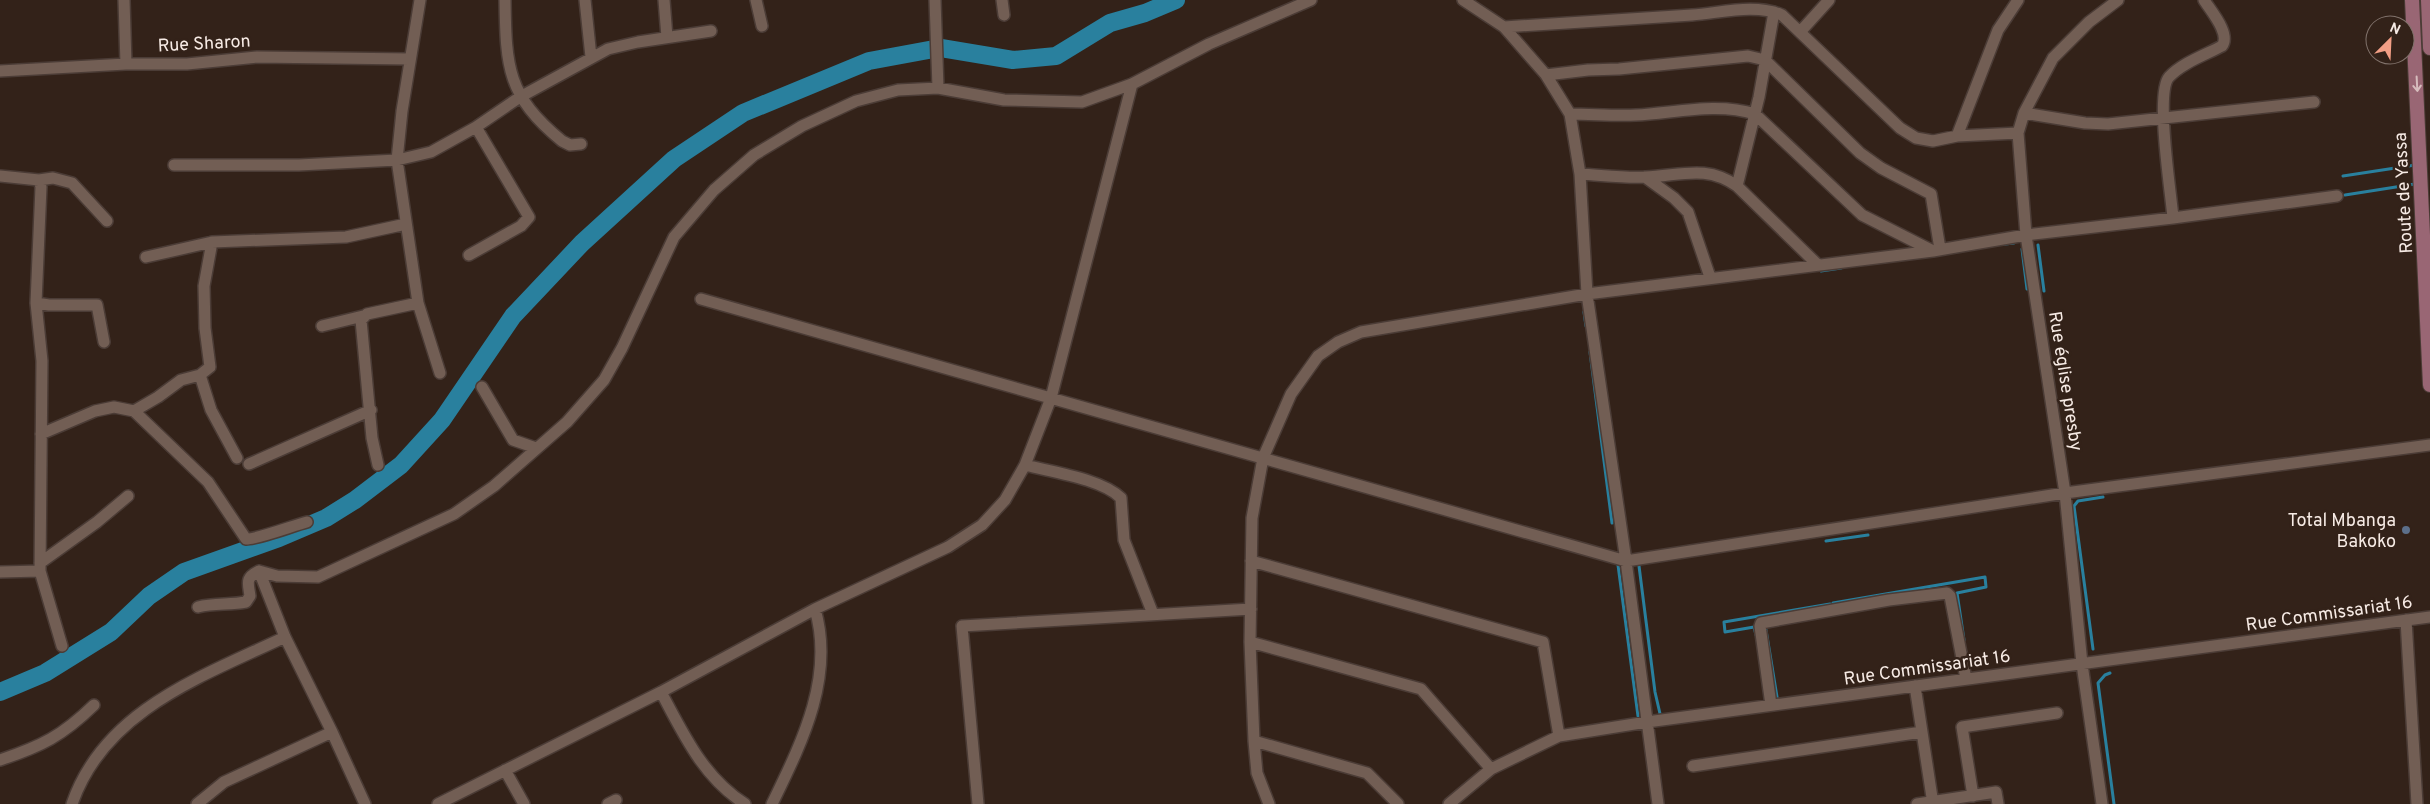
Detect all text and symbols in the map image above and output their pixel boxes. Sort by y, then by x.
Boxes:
north arrow [2365,15,2415,65]
text: N [2387,20,2403,39]
street label: Rue Sharon [157,31,251,58]
one-way arrow [2412,75,2421,91]
street label: Route de Yassa [2390,132,2419,254]
street label: Rue église presby [2042,310,2087,453]
place label: Total Mbanga Bakoko [2288,510,2396,554]
marker: Total Mbanga Bakoko [2400,524,2412,536]
street label: Rue Commissariat 16 [2244,591,2414,638]
street label: Rue Commissariat 16 [1842,645,2012,692]

